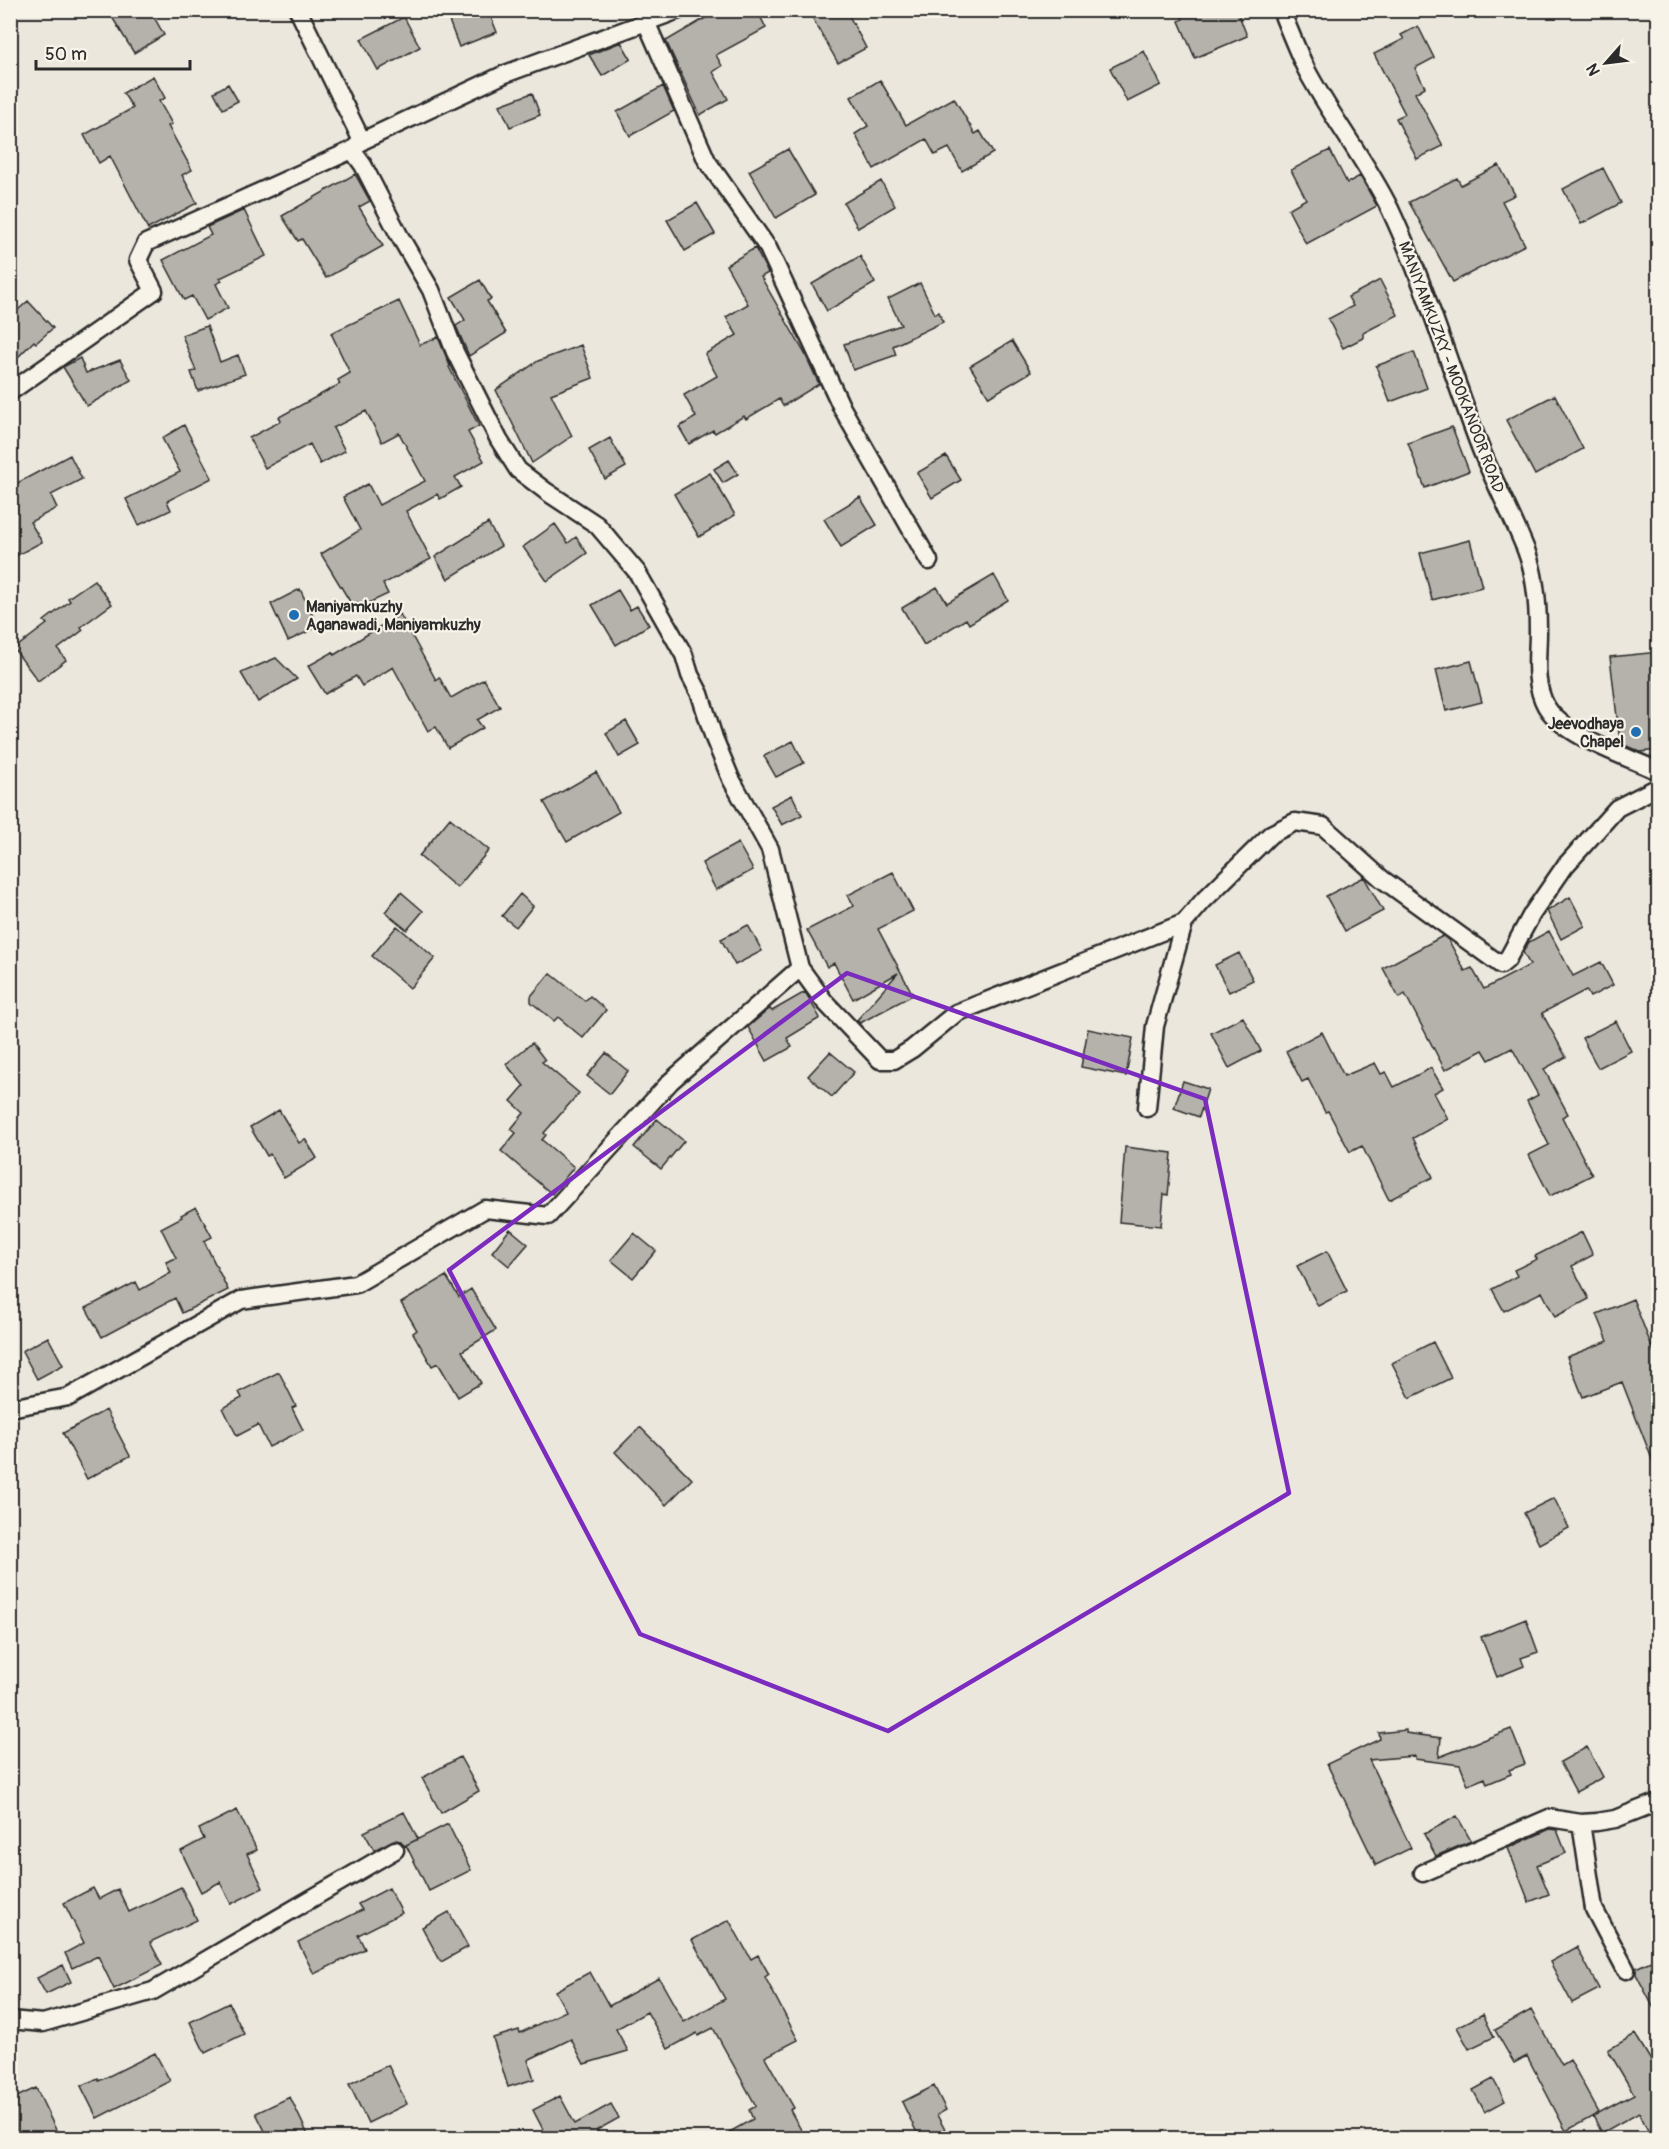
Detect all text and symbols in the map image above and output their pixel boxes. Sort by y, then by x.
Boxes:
scale bar [36,33,190,71]
north arrow [1576,33,1636,93]
text: 50 m [45,43,87,66]
text: N [1582,60,1605,79]
street label: MANIYAMKUZKY - MOOKANOOR ROAD [1394,239,1508,496]
place label: Maniyamkuzhy Aganawadi, Maniyamkuzhy [306,597,481,635]
marker: Maniyamkuzhy Aganawadi, Maniyamkuzhy [287,608,301,622]
place label: Jeevodhaya Chapel [1548,714,1625,752]
marker: Jeevodhaya Chapel [1629,725,1643,739]

